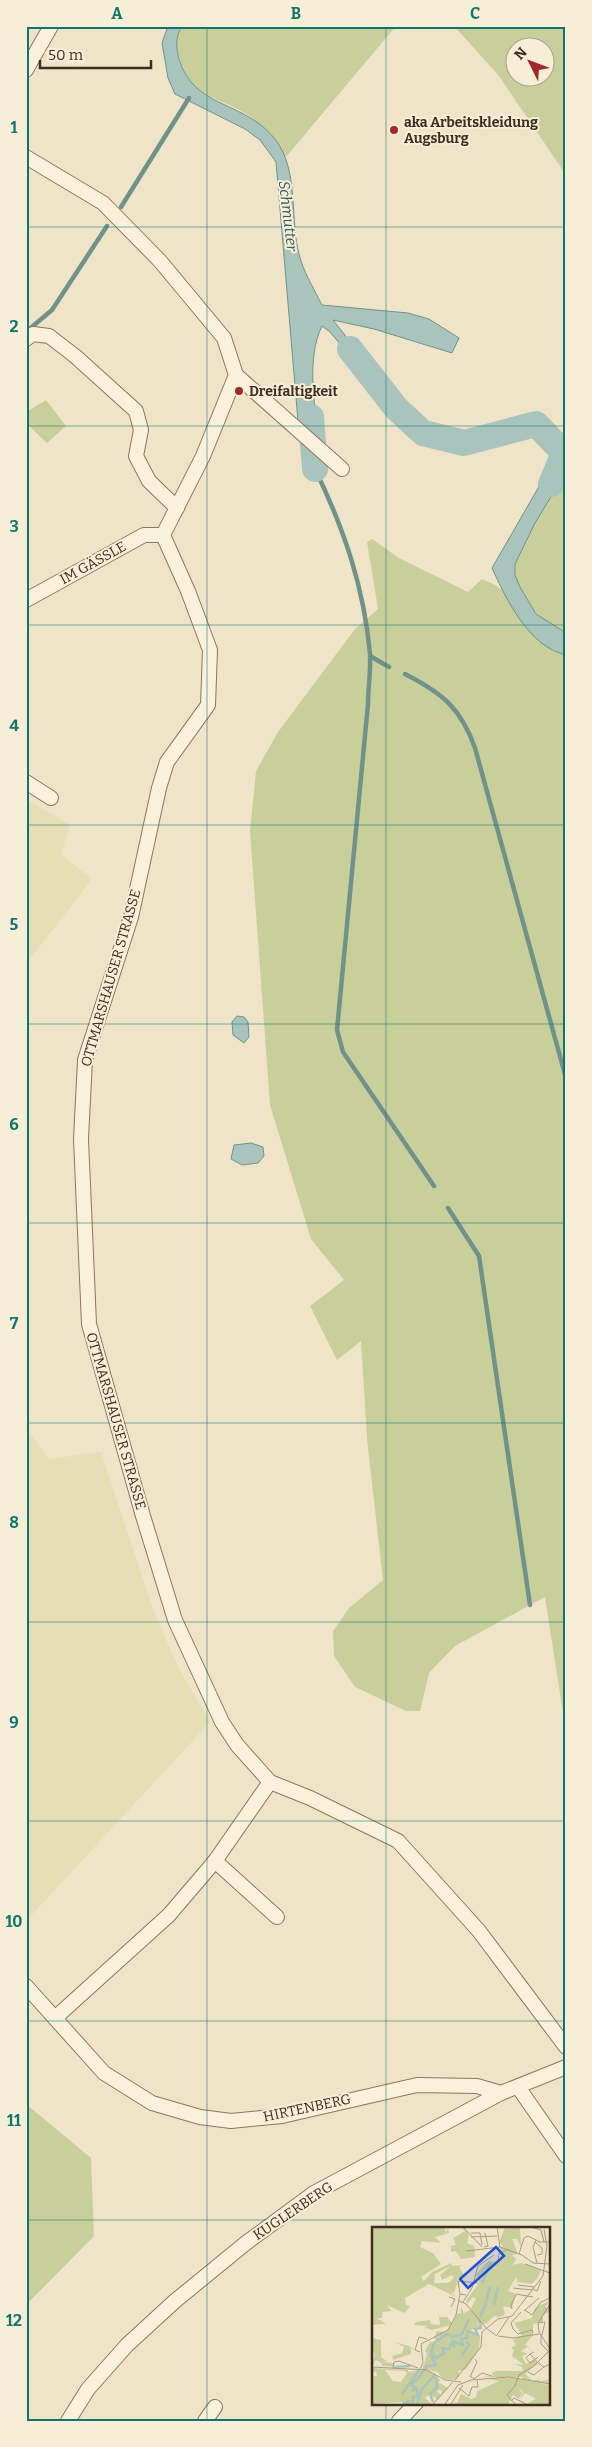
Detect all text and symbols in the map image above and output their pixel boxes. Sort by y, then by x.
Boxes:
text: A [111,4,123,23]
text: B [291,4,301,23]
text: C [470,4,480,23]
scale bar [40,38,151,70]
north arrow [504,38,554,88]
text: N [511,44,531,63]
text: 50 m [48,46,84,64]
place label: aka Arbeitskleidung Augsburg [404,114,538,147]
text: 1 [11,118,18,137]
marker: aka Arbeitskleidung Augsburg [388,124,400,136]
water label: Schmutter [275,180,301,253]
text: 2 [9,317,19,336]
place label: Dreifaltigkeit [249,383,339,400]
marker: Dreifaltigkeit [233,385,245,397]
text: 3 [9,517,19,536]
street label: IM GÄSSLE [57,538,129,588]
text: 4 [9,716,19,735]
street label: OTTMARSHAUSER STRASSE [77,887,145,1069]
text: 5 [10,915,19,934]
text: 6 [9,1115,19,1134]
text: 7 [10,1314,19,1333]
street label: OTTMARSHAUSER STRASSE [82,1330,150,1512]
text: 8 [9,1513,19,1532]
text: 9 [9,1713,19,1732]
text: 10 [5,1912,23,1931]
street label: HIRTENBERG [262,2090,352,2126]
text: 11 [7,2111,21,2130]
street label: KUGLERBERG [250,2178,336,2244]
inset map [372,2227,550,2404]
text: 12 [6,2311,22,2330]

